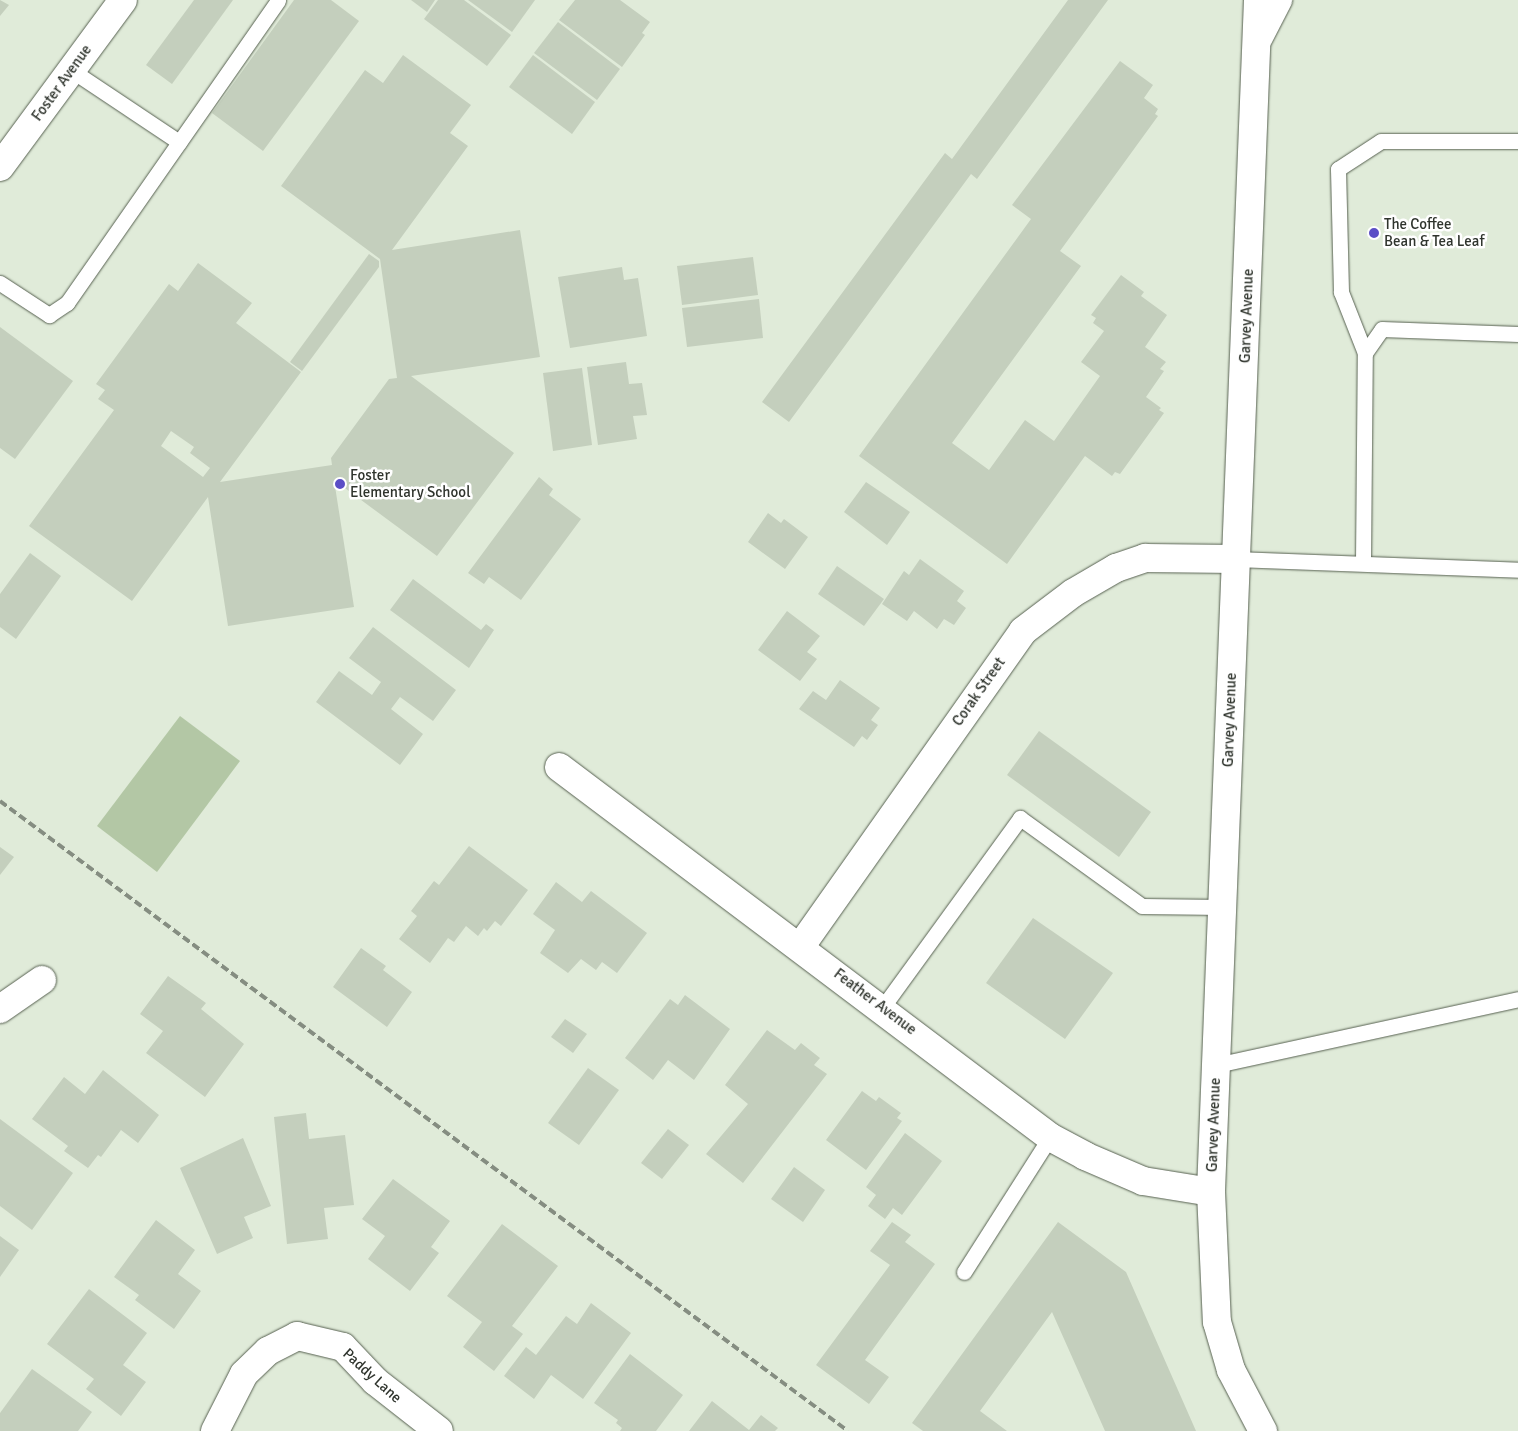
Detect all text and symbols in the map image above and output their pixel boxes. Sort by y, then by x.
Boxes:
street label: Foster Avenue [28,41,96,125]
place label: The Coffee Bean & Tea Leaf [1384,215,1484,250]
marker: The Coffee Bean & Tea Leaf [1368,227,1380,239]
street label: Garvey Avenue [1236,269,1258,363]
place label: Foster Elementary School [350,466,471,501]
marker: Foster Elementary School [334,478,346,490]
street label: Corak Street [949,654,1009,730]
street label: Garvey Avenue [1219,673,1241,767]
street label: Feather Avenue [830,965,920,1039]
street label: Garvey Avenue [1203,1078,1225,1172]
street label: Paddy Lane [339,1345,405,1407]

